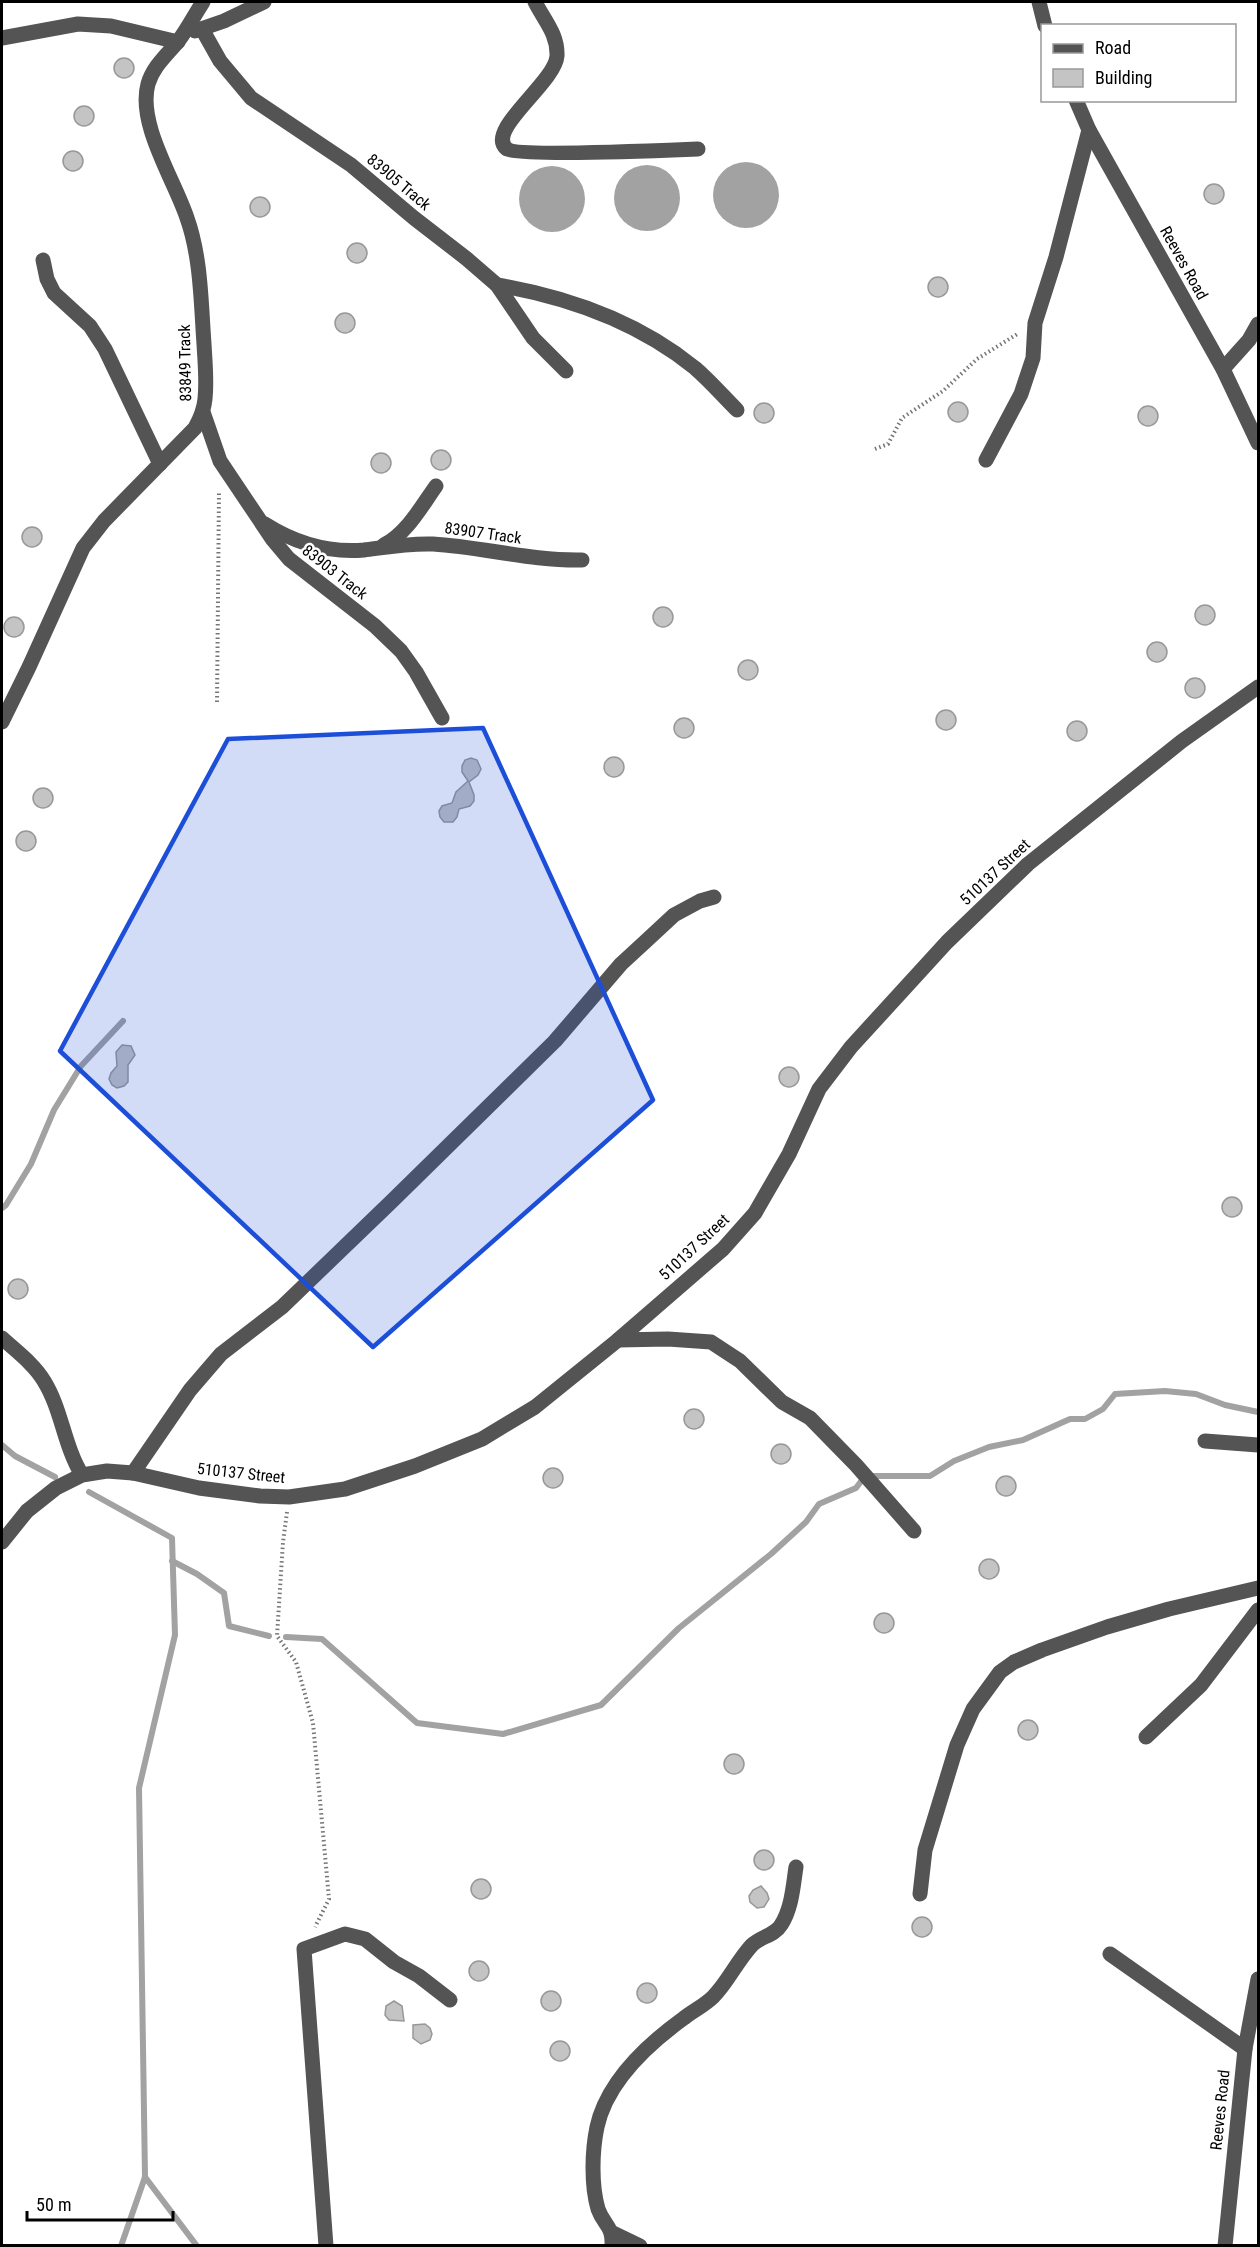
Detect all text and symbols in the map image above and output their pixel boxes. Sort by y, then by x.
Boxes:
legend [1041,24,1236,102]
text: Road [1095,37,1131,58]
text: Building [1095,67,1152,88]
street label: 83905 Track [363,150,435,215]
street label: Reeves Road [1156,223,1212,303]
street label: 83849 Track [175,323,195,402]
street label: 83907 Track [443,518,523,548]
street label: 83903 Track [299,541,372,604]
street label: 510137 Street [956,835,1034,909]
street label: 510137 Street [655,1210,733,1284]
street label: 510137 Street [196,1459,286,1487]
street label: Reeves Road [1206,2069,1234,2151]
scale bar [27,2184,172,2222]
text: 50 m [36,2194,71,2215]

